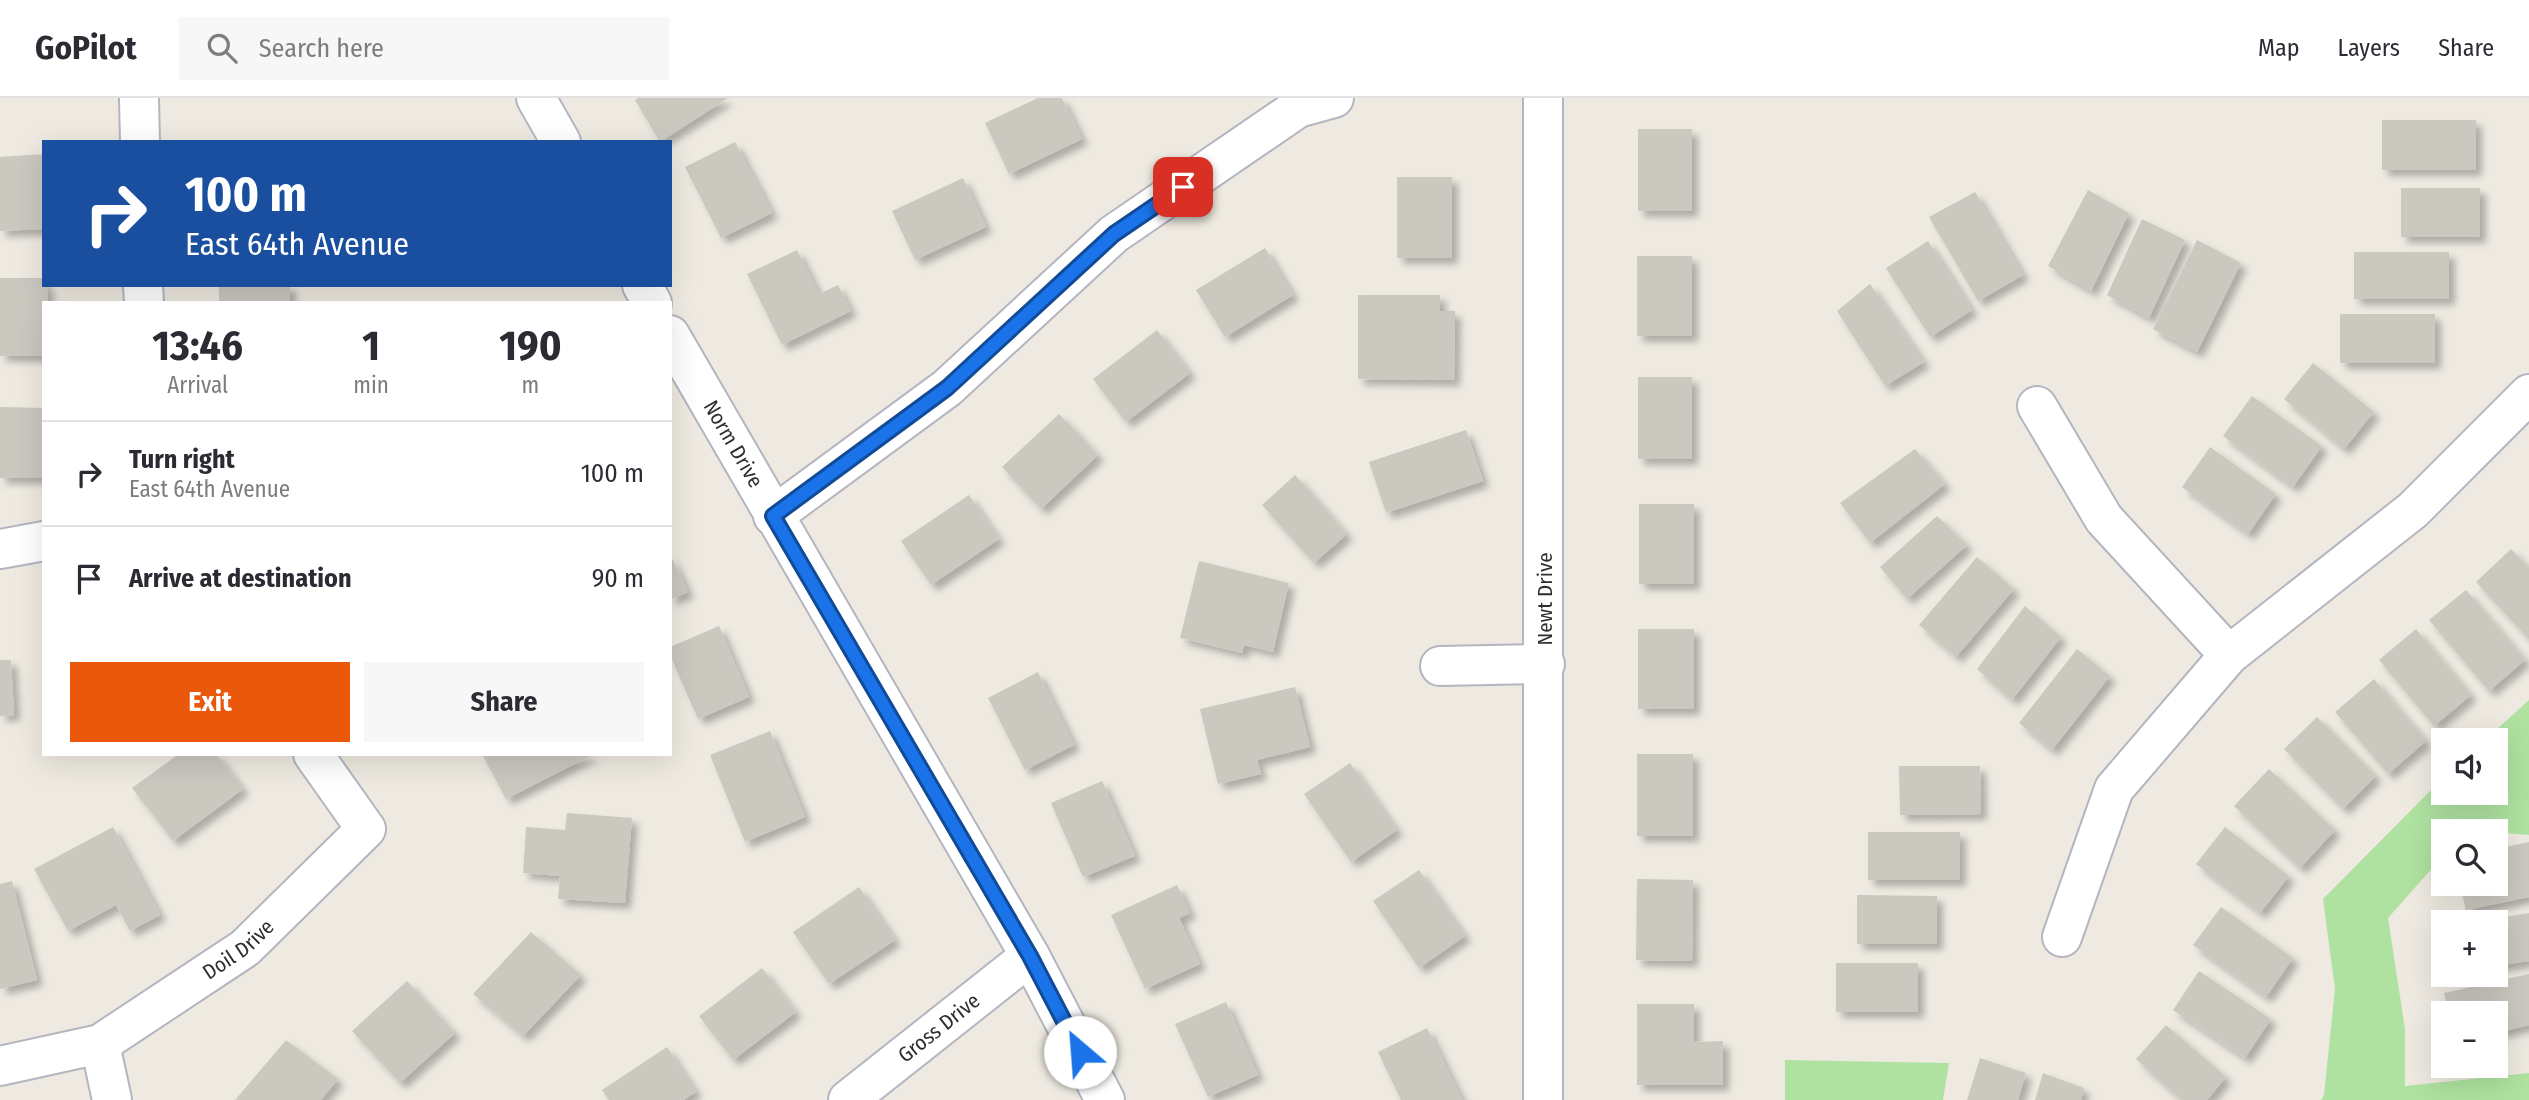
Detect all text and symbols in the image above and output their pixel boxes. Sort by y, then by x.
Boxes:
search box [179,17,669,80]
text: GoPilot [35,28,137,68]
icon: search [203,29,241,67]
text: Search here [259,33,384,64]
text: Map [2258,34,2300,62]
text: Layers [2338,34,2400,62]
text: Share [2438,34,2494,62]
pin [1153,157,1213,217]
text: 100 m [185,165,307,224]
icon: right [70,168,161,259]
icon: arrive [1164,168,1202,206]
text: East 64th Avenue [185,225,409,263]
text: 13:46 [152,321,243,371]
text: 1 [362,321,380,371]
text: 190 [499,321,562,371]
text: Arrival [167,371,228,399]
text: min [353,371,389,399]
text: m [522,371,539,399]
street label: Norm Drive [698,396,769,492]
text: Turn right [129,444,235,475]
icon: right [70,455,108,493]
text: 100 m [581,458,644,489]
text: East 64th Avenue [129,475,290,503]
street label: Newt Drive [1532,552,1558,646]
icon: arrive [70,560,108,598]
text: Arrive at destination [129,563,352,594]
text: 90 m [592,563,644,594]
button: Exit [70,662,350,742]
button: Share [364,662,644,742]
map controls [2431,728,2508,1078]
button: sound [2431,728,2508,805]
button: search [2431,819,2508,896]
button: + [2431,910,2508,987]
street label: Doil Drive [198,914,279,985]
street label: Gross Drive [893,988,985,1068]
button: − [2431,1001,2508,1078]
position arrow [1043,1015,1117,1089]

